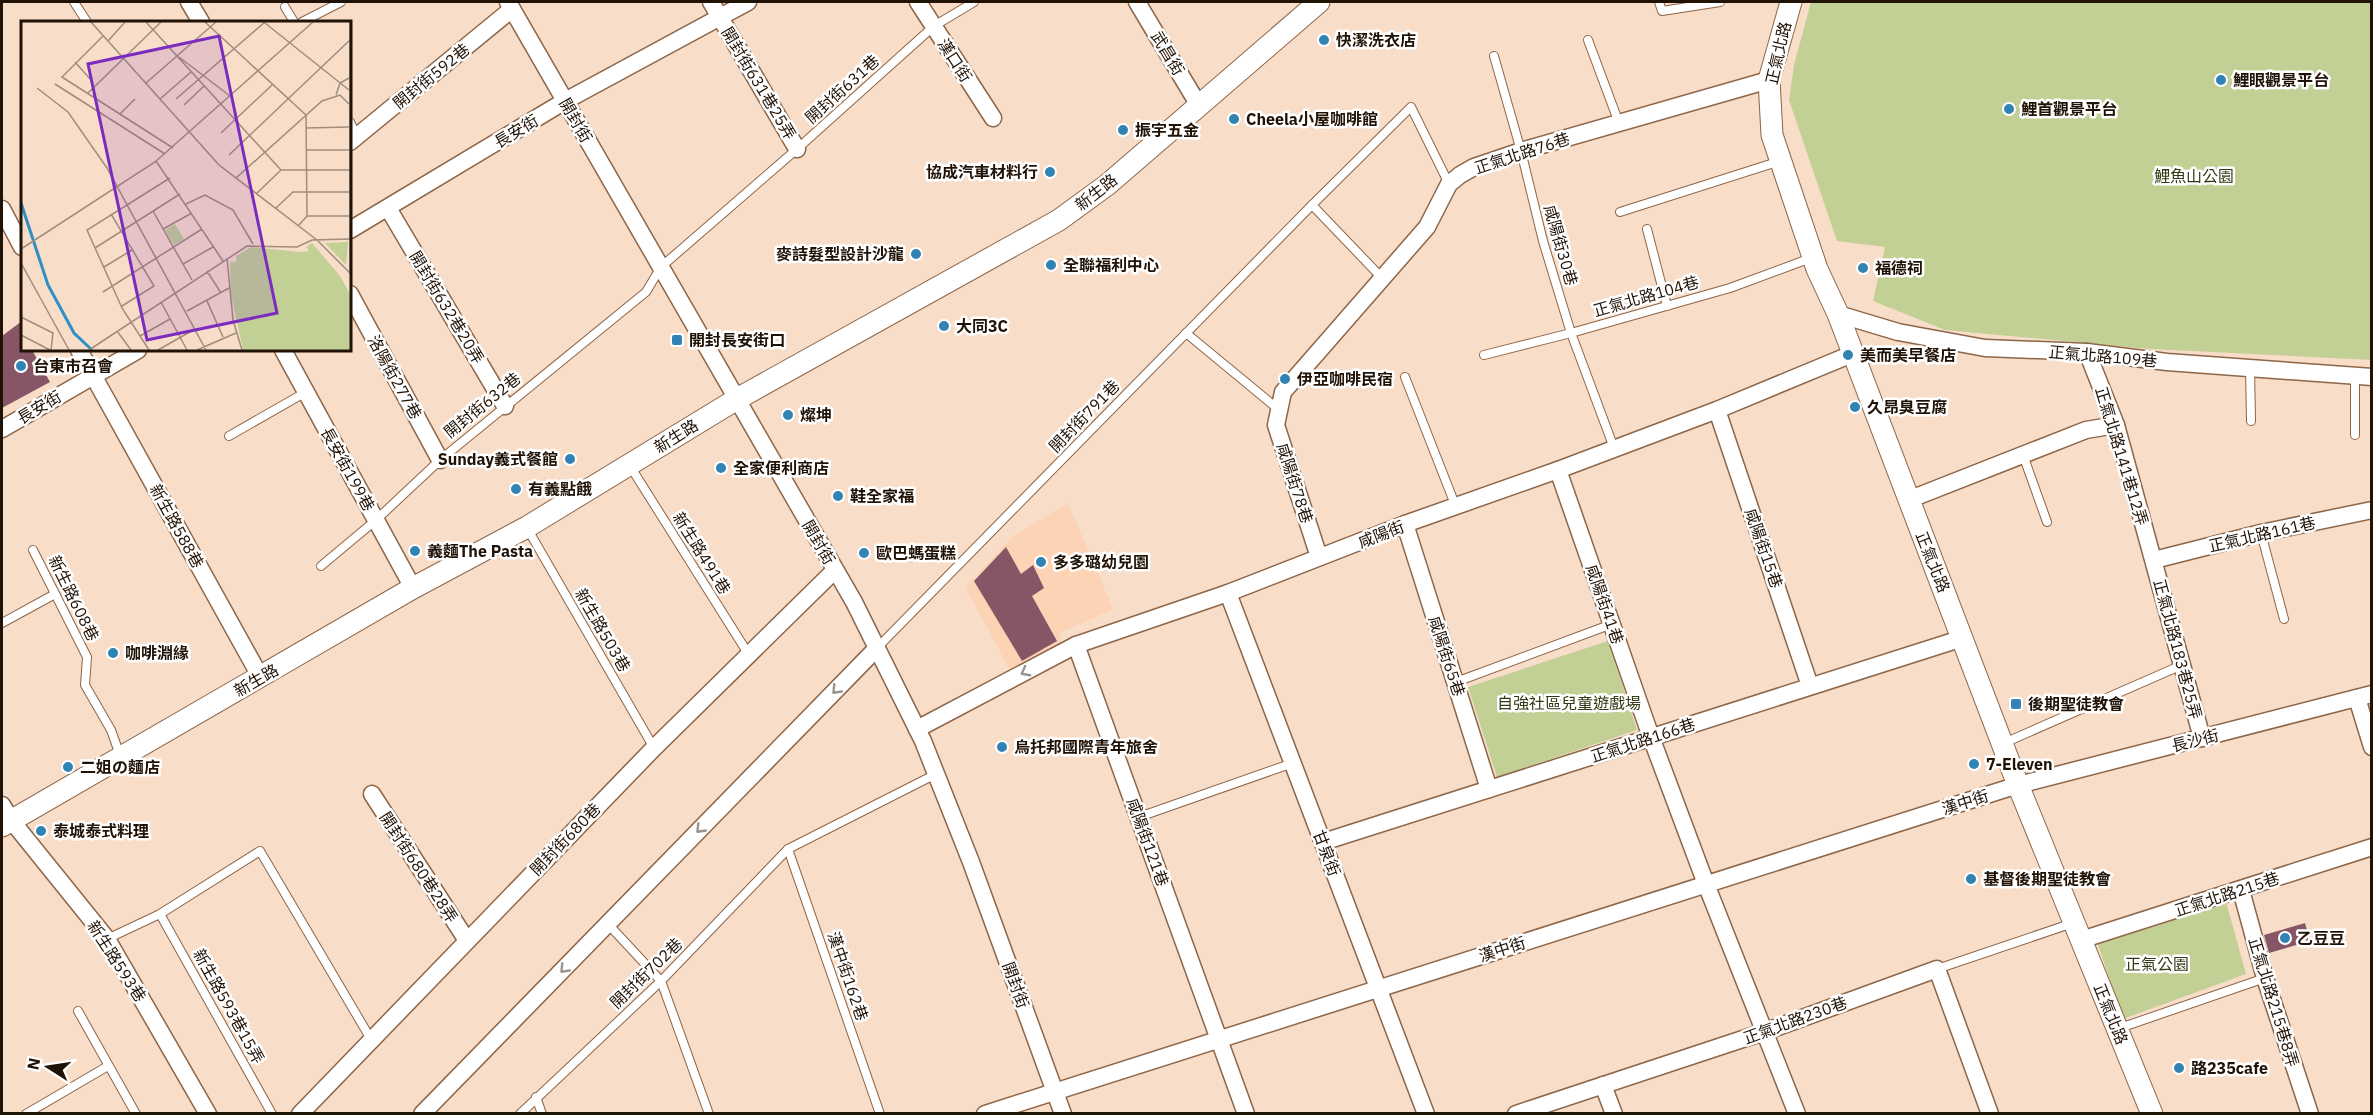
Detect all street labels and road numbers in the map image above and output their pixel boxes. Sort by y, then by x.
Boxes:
street label: 正氣北路 [1761,20,1795,86]
street label: 開封街631巷25弄 [717,23,801,143]
street label: 武昌街 [1147,27,1189,79]
street label: 漢口街 [934,34,976,86]
street label: 開封街592巷 [389,39,473,113]
street label: 開封街631巷 [801,51,883,127]
street label: 開封街 [555,94,597,146]
street label: 長安街 [490,110,542,152]
street label: 正氣北路76巷 [1472,128,1572,178]
street label: 新生路 [1071,169,1121,215]
street label: 咸陽街30巷 [1540,202,1582,288]
street label: 開封街632巷20弄 [405,247,489,367]
street label: 正氣北路104巷 [1591,271,1701,321]
street label: 洛陽街277巷 [364,332,426,422]
street label: 正氣北路109巷 [2048,341,2158,371]
street label: 開封街632巷 [440,368,524,442]
street label: 開封街791巷 [1045,376,1123,456]
street label: 正氣北路141巷12弄 [2091,384,2153,528]
street label: 長安街 [13,386,65,428]
street label: 新生路 [650,415,702,457]
street label: 長安街199巷 [317,424,379,514]
street label: 咸陽街78巷 [1273,440,1317,526]
street label: 新生路588巷 [146,481,208,571]
street label: 咸陽街15巷 [1741,505,1787,591]
street label: 新生路491巷 [669,508,735,598]
street label: 正氣北路161巷 [2207,512,2317,556]
street label: 開封街 [798,516,840,568]
street label: 咸陽街 [1355,516,1407,552]
street label: 正氣北路 [1912,529,1954,595]
street label: 新生路608巷 [45,552,103,644]
street label: 咸陽街41巷 [1582,561,1628,647]
street label: 正氣北路183巷25弄 [2150,577,2206,721]
street label: 新生路503巷 [571,585,635,675]
street label: 咸陽街65巷 [1425,613,1469,699]
street label: 新生路 [230,659,282,701]
street label: 正氣北路166巷 [1588,714,1698,766]
street label: 長沙街 [2169,724,2221,756]
street label: 漢中街 [1939,785,1991,819]
street label: 咸陽街121巷 [1123,795,1173,889]
street label: 開封街680巷 [526,799,604,879]
street label: 開封街680巷28弄 [376,808,462,926]
street label: 甘泉街 [1309,827,1345,879]
street label: 正氣北路215巷 [2172,868,2282,920]
street label: 新生路593巷 [83,917,151,1005]
street label: 漢中街162巷 [823,929,873,1023]
street label: 漢中街 [1476,932,1528,966]
street label: 開封街702巷 [606,934,686,1012]
street label: 正氣北路215巷8弄 [2245,935,2303,1069]
street label: 新生路593巷15弄 [189,945,269,1067]
street label: 開封街 [998,959,1034,1011]
street label: 正氣北路 [2090,981,2132,1047]
street label: 正氣北路230巷 [1740,992,1850,1048]

